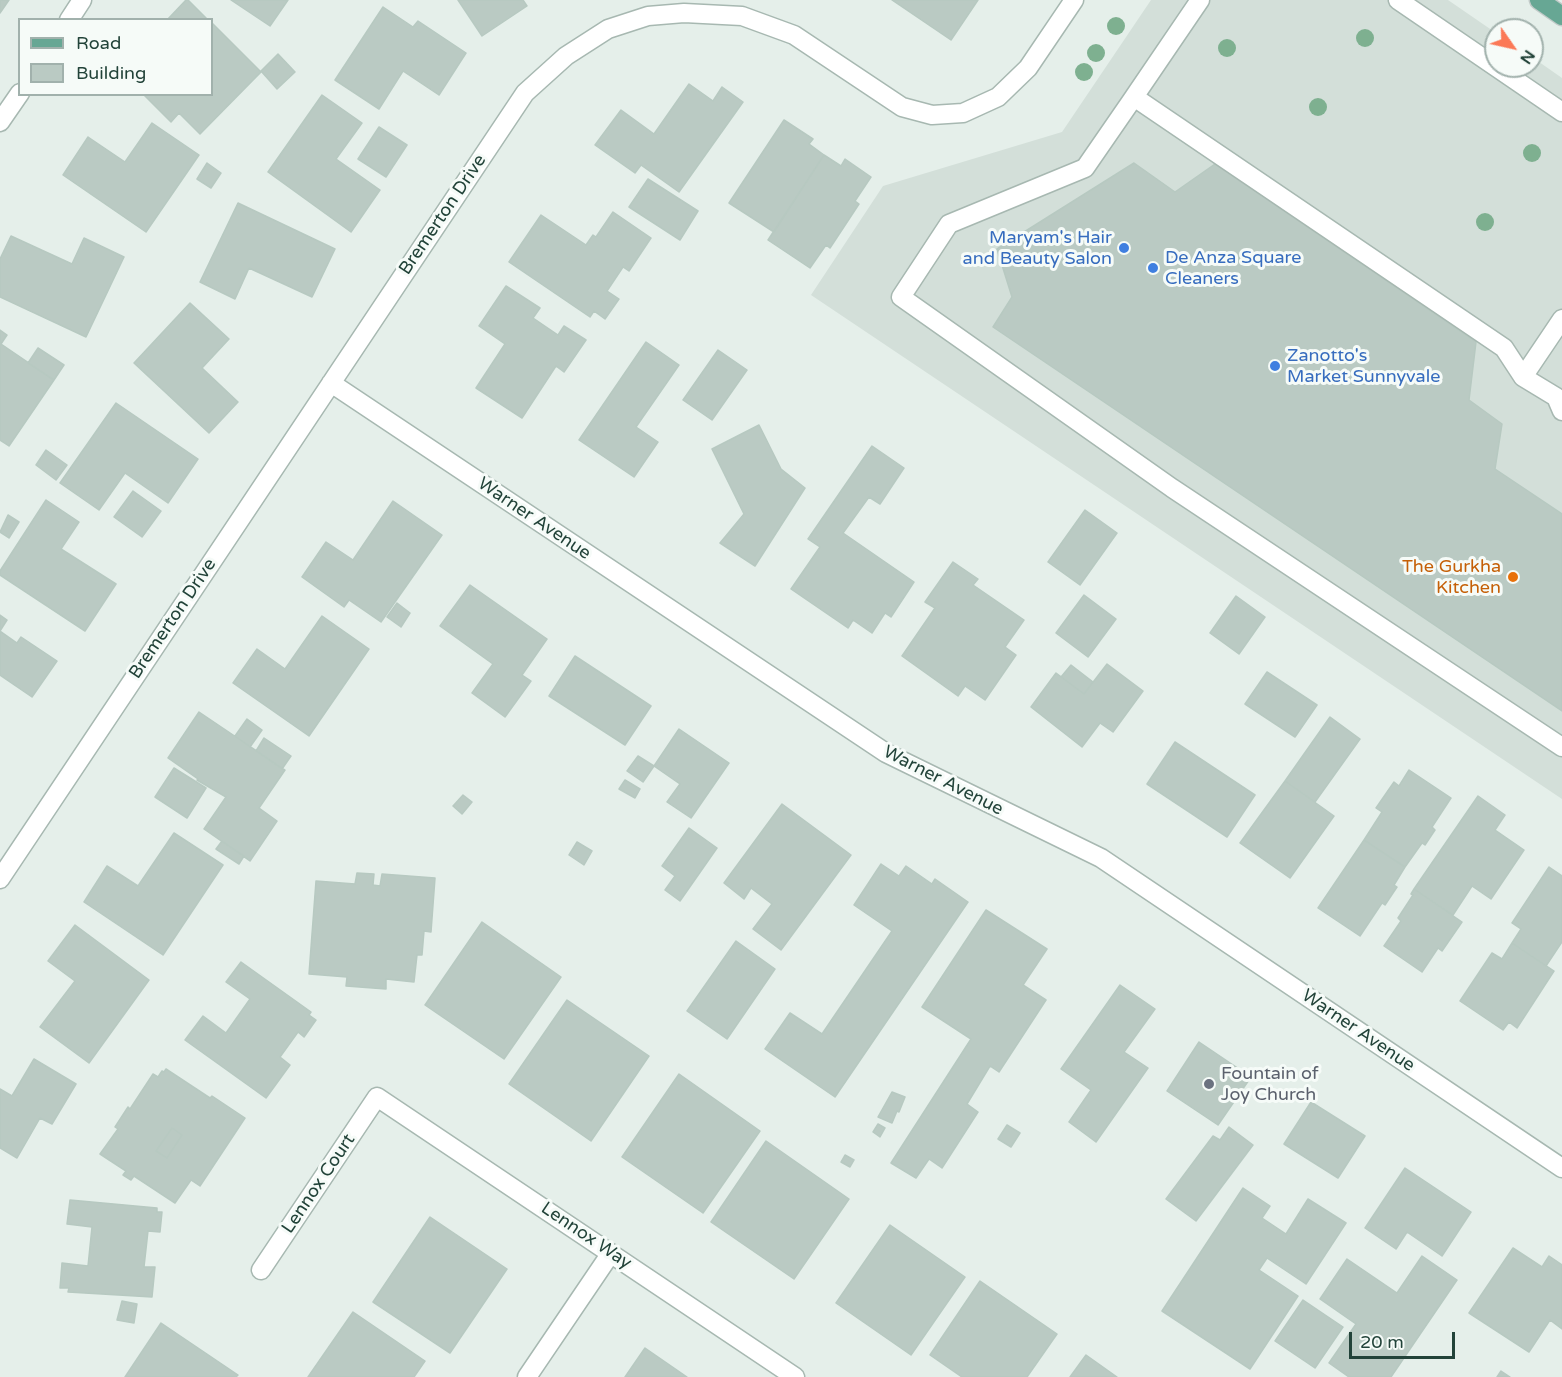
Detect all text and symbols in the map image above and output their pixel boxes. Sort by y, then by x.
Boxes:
legend [18,18,213,96]
north arrow [1484,18,1544,78]
text: Road [76,32,121,54]
text: N [1515,46,1539,68]
text: Building [76,62,146,84]
street label: Bremerton Drive [395,151,491,279]
place label: Maryam's Hair and Beauty Salon [963,227,1112,270]
marker: Maryam's Hair and Beauty Salon [1117,241,1131,255]
place label: De Anza Square Cleaners [1165,247,1301,290]
marker: De Anza Square Cleaners [1146,261,1160,275]
place label: Zanotto's Market Sunnyvale [1287,345,1440,388]
marker: Zanotto's Market Sunnyvale [1268,359,1282,373]
street label: Warner Avenue [473,473,595,565]
street label: Bremerton Drive [125,555,221,683]
place label: The Gurkha Kitchen [1402,556,1501,598]
marker: The Gurkha Kitchen [1506,570,1520,584]
street label: Warner Avenue [879,741,1007,821]
street label: Warner Avenue [1297,985,1419,1077]
place label: Fountain of Joy Church [1221,1063,1319,1106]
marker: Fountain of Joy Church [1202,1077,1216,1091]
street label: Lennox Court [278,1130,360,1238]
street label: Lennox Way [537,1198,635,1274]
scale bar [1352,1320,1458,1358]
text: 20 m [1360,1331,1404,1353]

